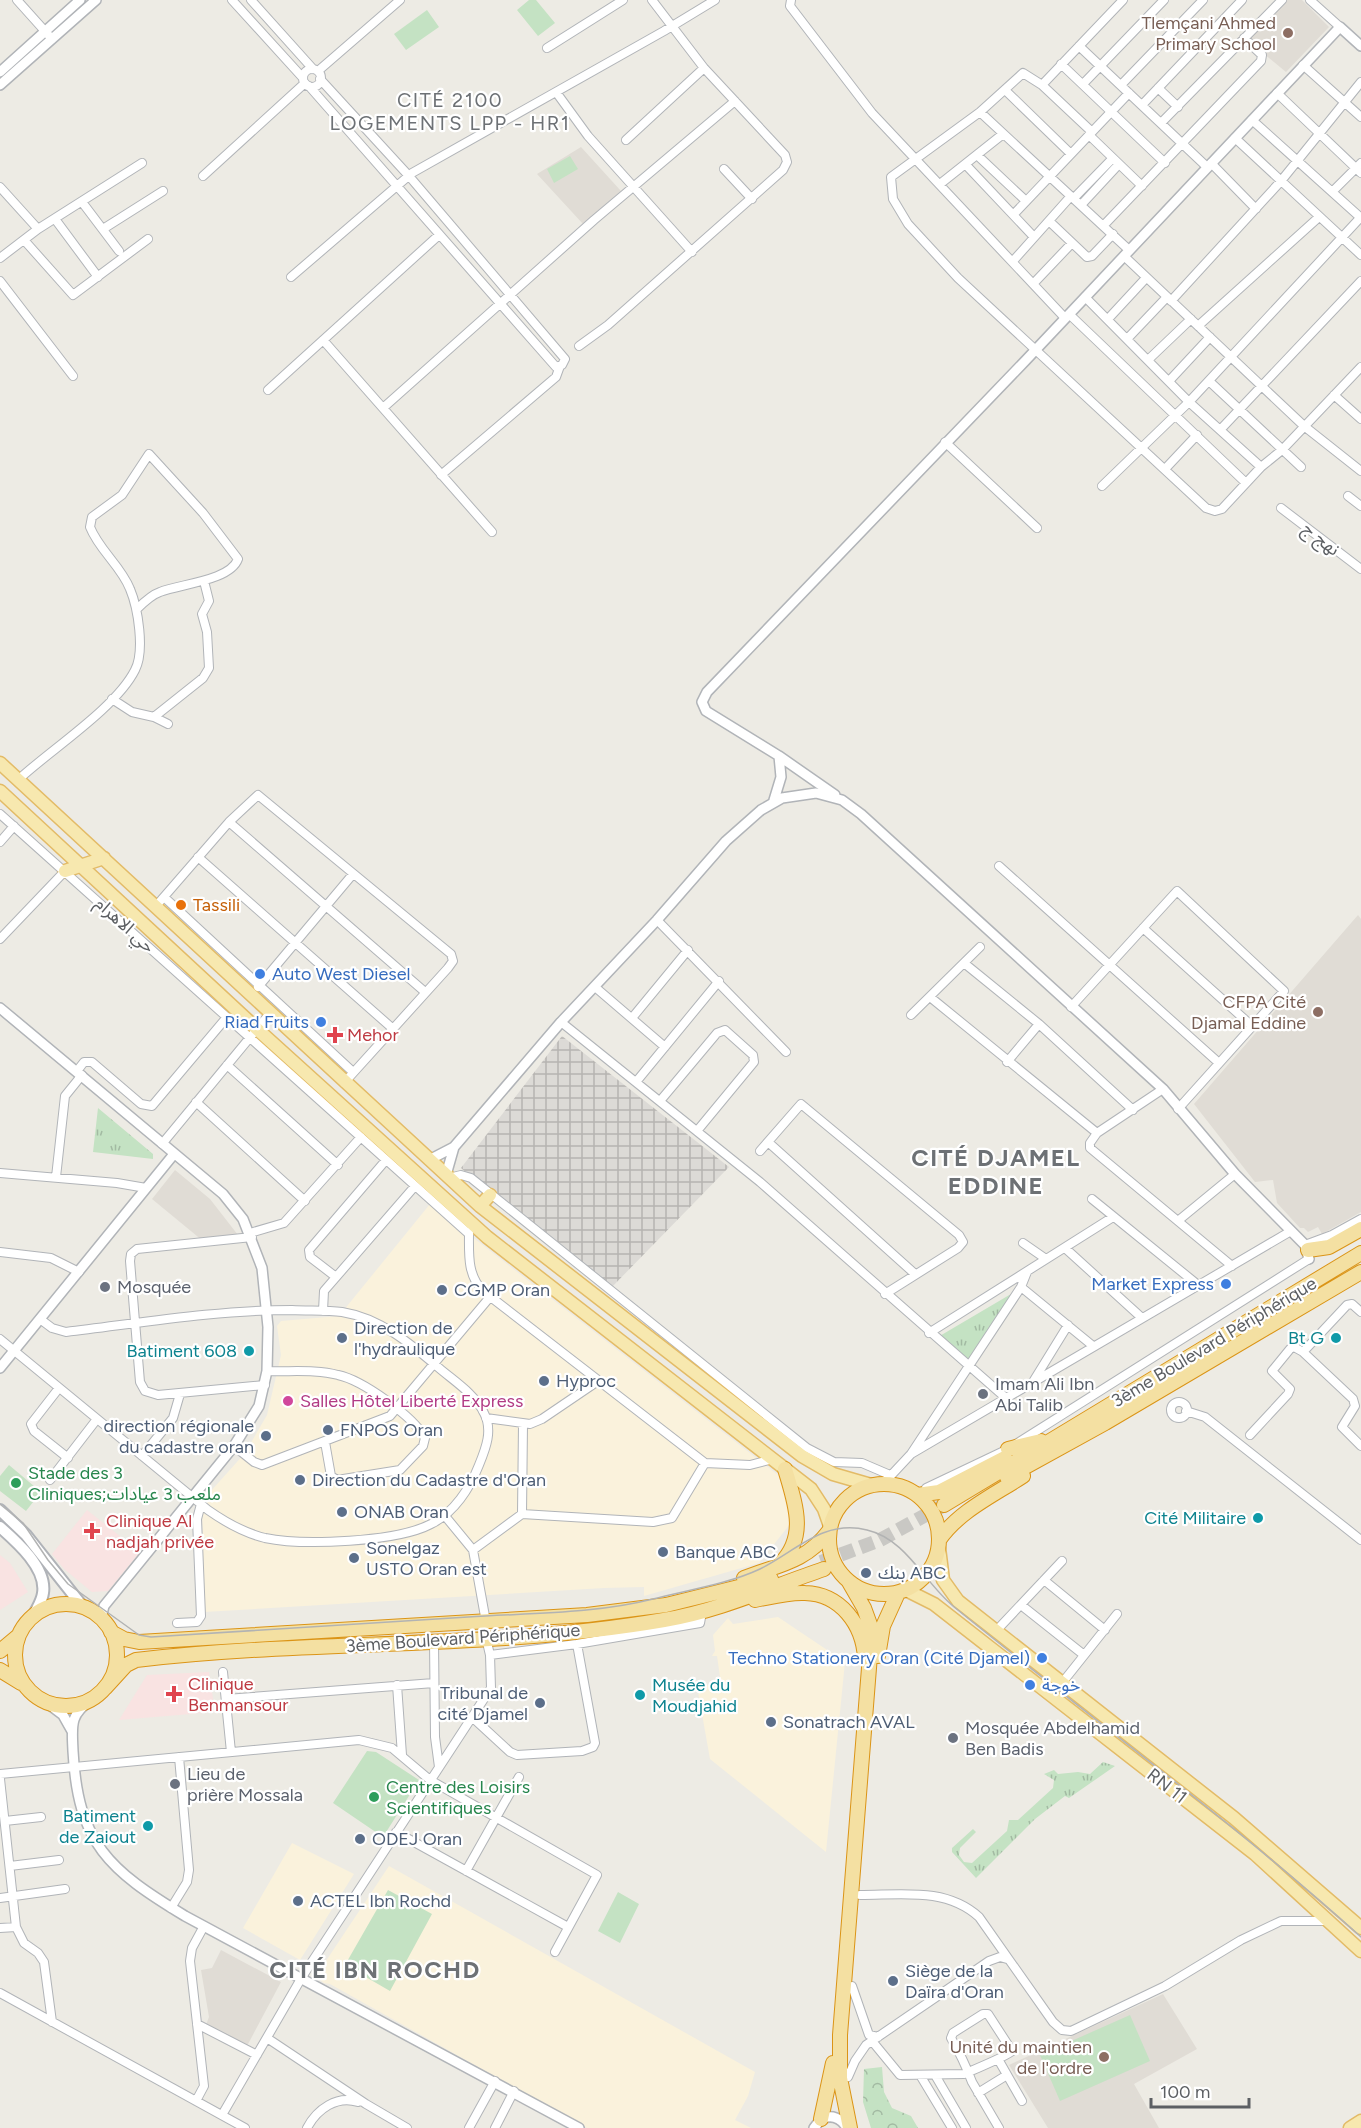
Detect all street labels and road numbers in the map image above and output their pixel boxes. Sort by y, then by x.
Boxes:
street label: نهج ج [1297,518,1344,562]
street label: حي الاهرام [88,892,160,960]
street label: 3ème Boulevard Périphérique [1108,1272,1321,1412]
street label: 3ème Boulevard Périphérique [345,1619,581,1657]
street label: RN 11 [1143,1764,1191,1808]

